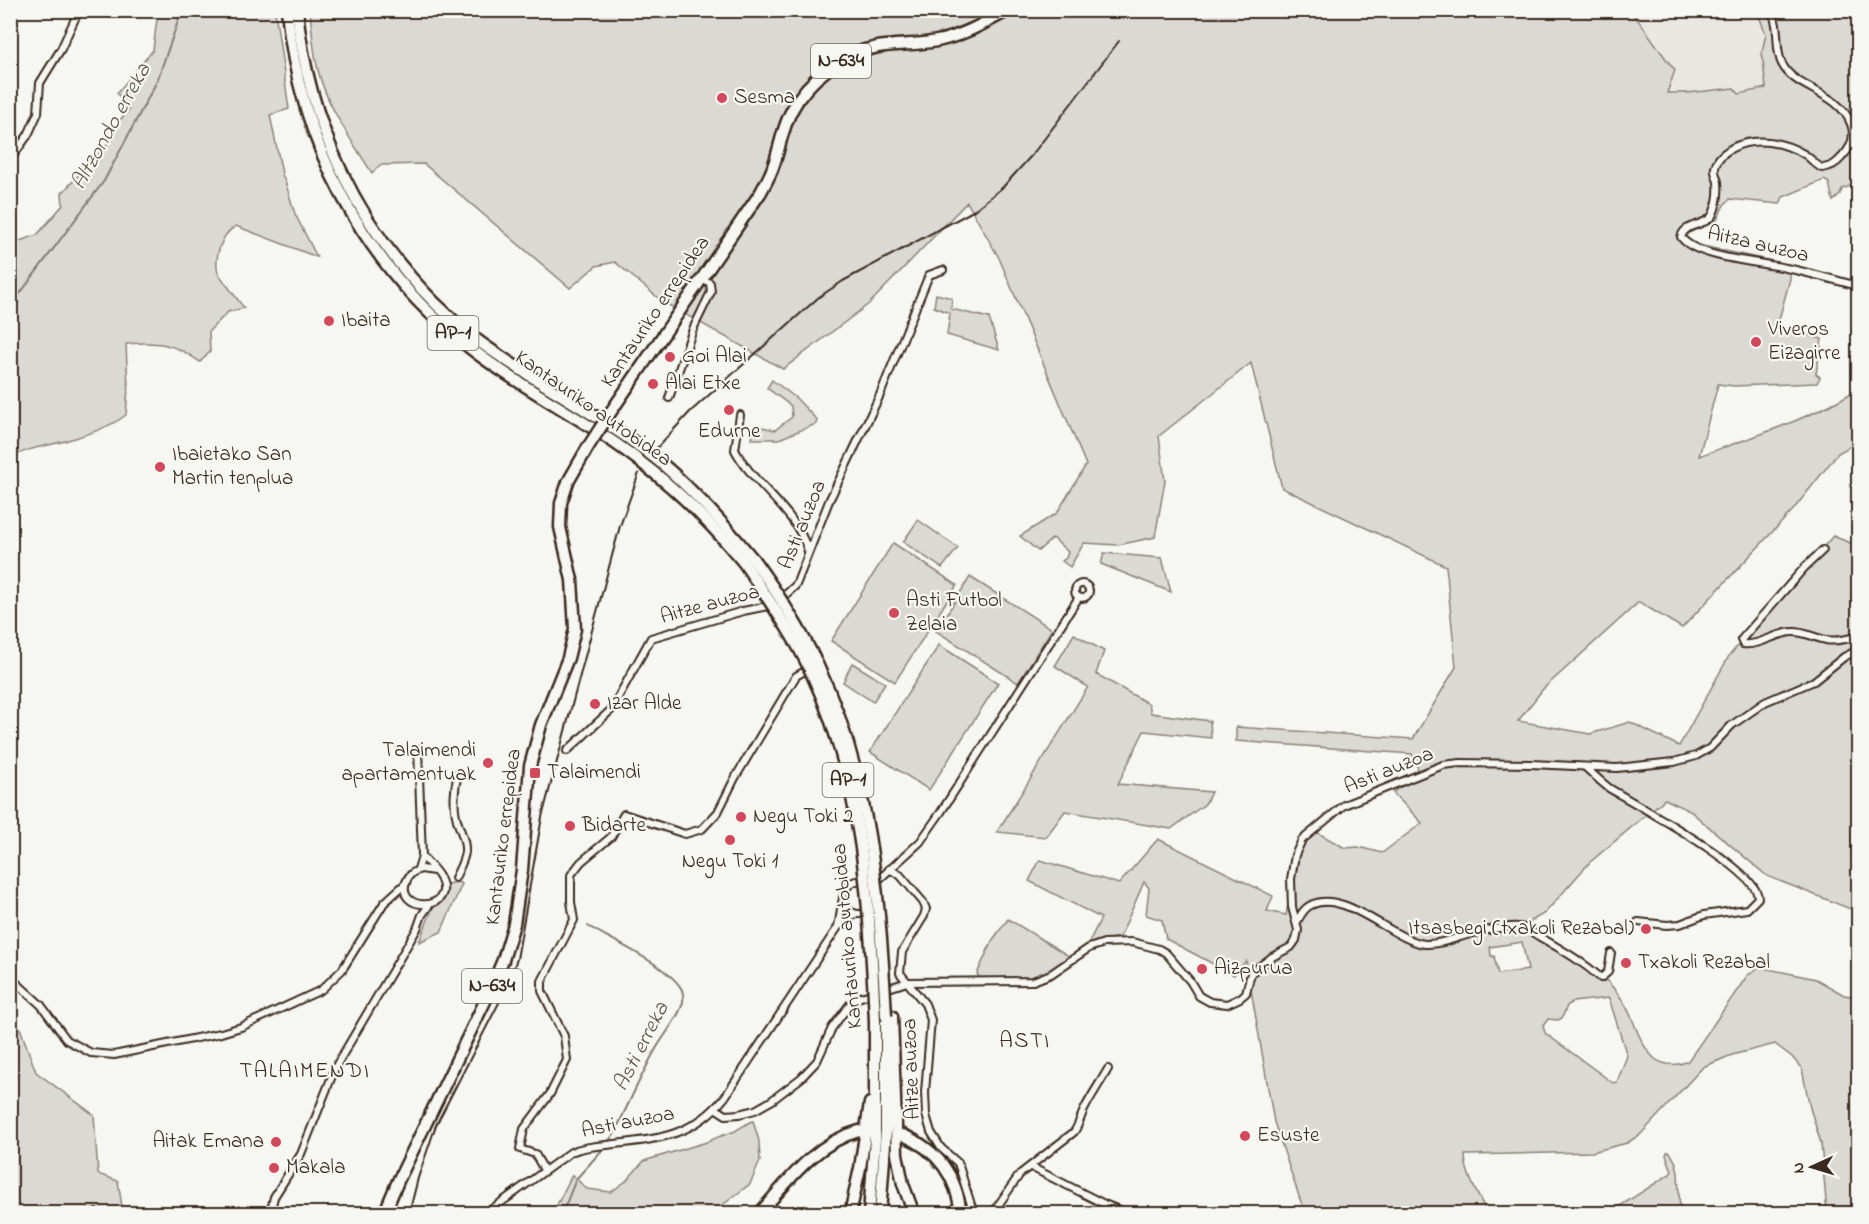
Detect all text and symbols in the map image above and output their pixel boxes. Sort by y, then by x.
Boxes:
road number: N-634 [811,44,871,78]
water label: Altzondo erreka [64,57,161,196]
place label: Sesma [734,83,795,113]
marker: Sesma [715,91,729,105]
street label: Aitza auzoa [1704,219,1812,271]
street label: Kantauriko errepidea [594,230,718,394]
place label: Ibaita [341,306,391,336]
marker: Ibaita [322,314,336,328]
place label: Viveros Eizagirre [1767,315,1841,371]
road number: AP-1 [428,316,478,350]
marker: Viveros Eizagirre [1749,335,1763,349]
place label: Goi Alai [682,342,747,372]
street label: Kantauriko autobidea [508,343,678,475]
marker: Goi Alai [663,350,677,364]
place label: Alai Etxe [665,369,741,399]
marker: Alai Etxe [646,377,660,391]
marker: Edurne [722,403,736,417]
place label: Edurne [698,417,761,447]
place label: Ibaietako San Martin tenplua [172,440,293,494]
marker: Ibaietako San Martin tenplua [153,460,167,474]
street label: Asti auzoa [771,476,835,574]
street label: Aitze auzoa [657,577,763,633]
place label: Asti Futbol Zelaia [906,586,1002,640]
marker: Asti Futbol Zelaia [887,606,901,620]
place label: Izar Alde [607,689,682,719]
marker: Izar Alde [588,697,602,711]
place label: Talaimendi apartamentuak [341,736,477,790]
street label: Asti auzoa [1340,739,1438,803]
street label: Kantauriko errepidea [478,747,530,927]
marker: Talaimendi apartamentuak [481,756,495,770]
place label: Talaimendi [547,758,641,788]
road number: AP-1 [822,763,874,797]
marker: Talaimendi [528,766,542,780]
place label: Negu Toki 2 [753,802,853,834]
marker: Negu Toki 2 [734,810,748,824]
place label: Bidarte [581,811,647,841]
marker: Bidarte [563,819,577,833]
marker: Negu Toki 1 [723,833,737,847]
street label: Kantauriko autobidea [825,842,871,1030]
place label: Negu Toki 1 [682,847,779,879]
place label: Itsasbegi (txakoli Rezabal) [1408,914,1634,946]
marker: Itsasbegi (txakoli Rezabal) [1639,922,1653,936]
place label: Txakoli Rezabal [1638,948,1770,978]
place label: Aizpurua [1214,954,1293,984]
marker: Txakoli Rezabal [1619,956,1633,970]
marker: Aizpurua [1195,962,1209,976]
road number: N-634 [462,969,522,1003]
water label: Asti erreka [606,996,679,1097]
street label: Aitze auzoa [895,1018,929,1120]
district label: ASTI [999,1026,1051,1058]
district label: TALAIMENDI [240,1056,370,1088]
street label: Asti auzoa [579,1099,677,1147]
place label: Esuste [1257,1121,1320,1151]
place label: Aitak Emana [152,1127,264,1157]
marker: Esuste [1238,1129,1252,1143]
marker: Aitak Emana [269,1135,283,1149]
north arrow [1782,1137,1842,1197]
place label: Makala [286,1153,346,1183]
marker: Makala [267,1161,281,1175]
text: N [1787,1161,1811,1174]

